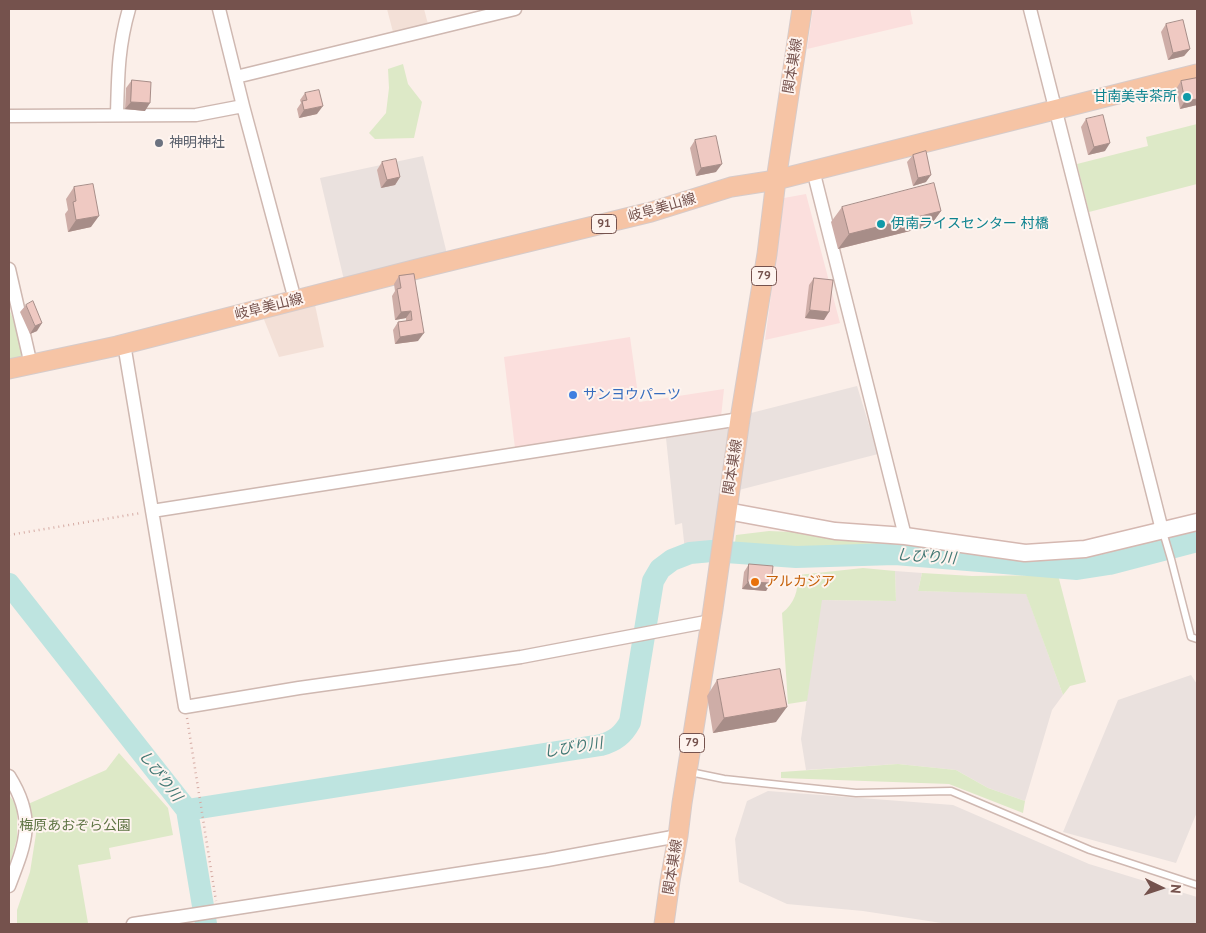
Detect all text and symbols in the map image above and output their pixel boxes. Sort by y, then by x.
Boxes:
street label: 関本巣線 [780,37,806,95]
place label: 甘南美寺茶所 [1093,89,1177,105]
marker: 甘南美寺茶所 [1181,91,1193,103]
place label: 神明神社 [169,135,225,151]
marker: 神明神社 [153,137,165,149]
street label: 岐阜美山線 [626,190,698,226]
road number: 91 [592,214,616,233]
place label: 伊南ライスセンター 村橋 [891,216,1049,232]
marker: 伊南ライスセンター 村橋 [875,218,887,230]
road number: 79 [752,266,776,286]
street label: 岐阜美山線 [233,290,305,324]
place label: サンヨウパーツ [583,387,681,403]
marker: サンヨウパーツ [567,389,579,401]
street label: 関本巣線 [720,438,746,496]
water label: しびり川 [895,546,957,568]
place label: アルカジア [765,574,835,590]
marker: アルカジア [749,576,761,588]
water label: しびり川 [542,734,604,762]
road number: 79 [680,734,704,752]
water label: しびり川 [134,747,186,805]
park label: 梅原あおぞら公園 [19,818,131,834]
street label: 関本巣線 [660,838,686,896]
north arrow [1136,863,1186,913]
text: N [1167,884,1185,894]

